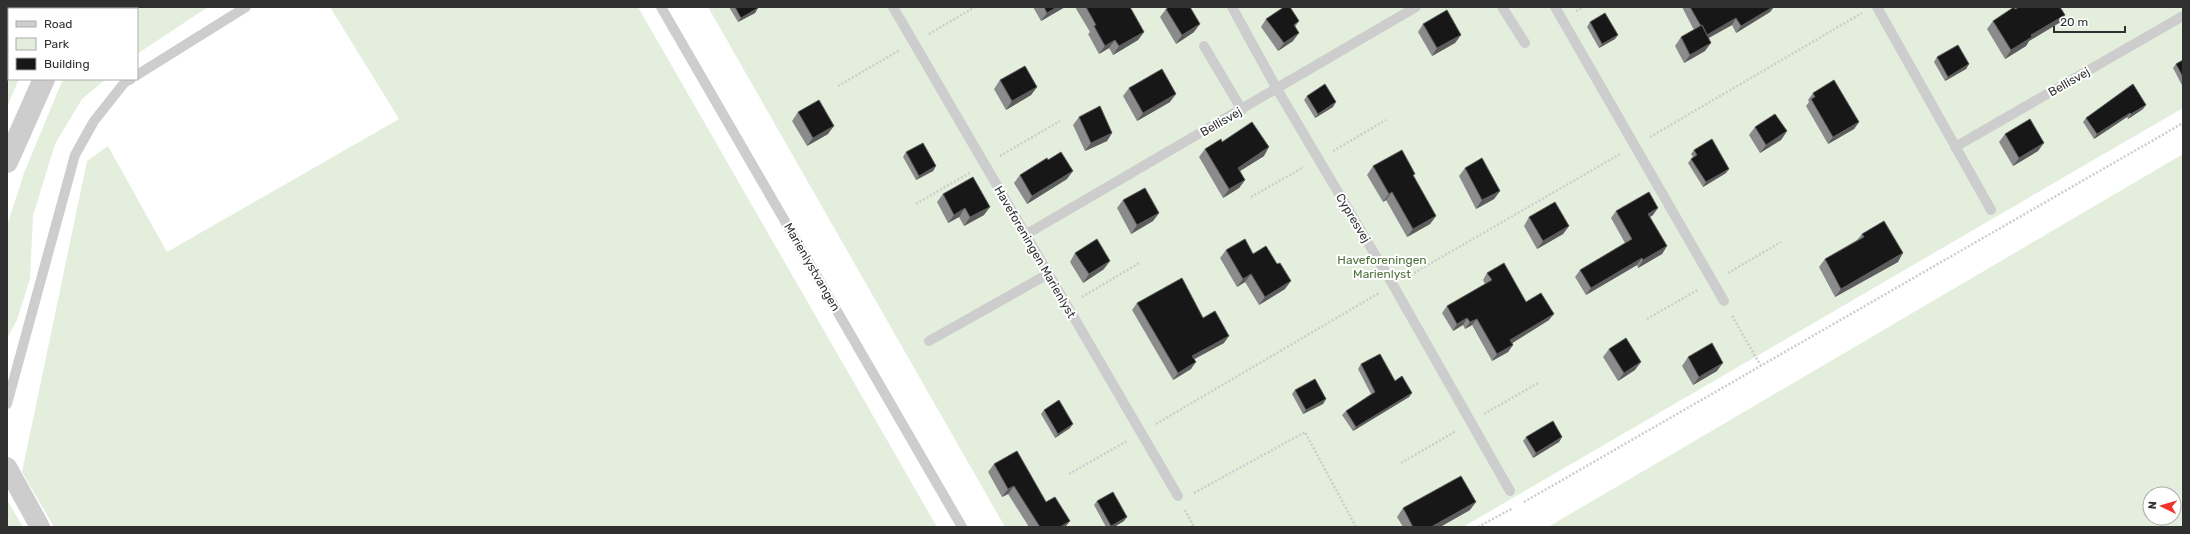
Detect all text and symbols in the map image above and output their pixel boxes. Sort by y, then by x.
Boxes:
legend [8,8,138,80]
scale bar [2054,8,2125,34]
text: 20 m [2060,15,2088,29]
text: Road [44,17,72,31]
text: Park [44,37,70,51]
text: Building [44,57,90,71]
street label: Bellisvej [2046,65,2092,99]
street label: Bellisvej [1198,105,1244,139]
street label: Haveforeningen Marienlyst [991,184,1079,321]
street label: Cypresvej [1333,191,1373,245]
street label: Marienlystvangen [781,221,843,313]
park label: Haveforeningen Marienlyst [1337,253,1427,281]
north arrow [2142,486,2182,526]
text: N [2146,501,2159,510]

